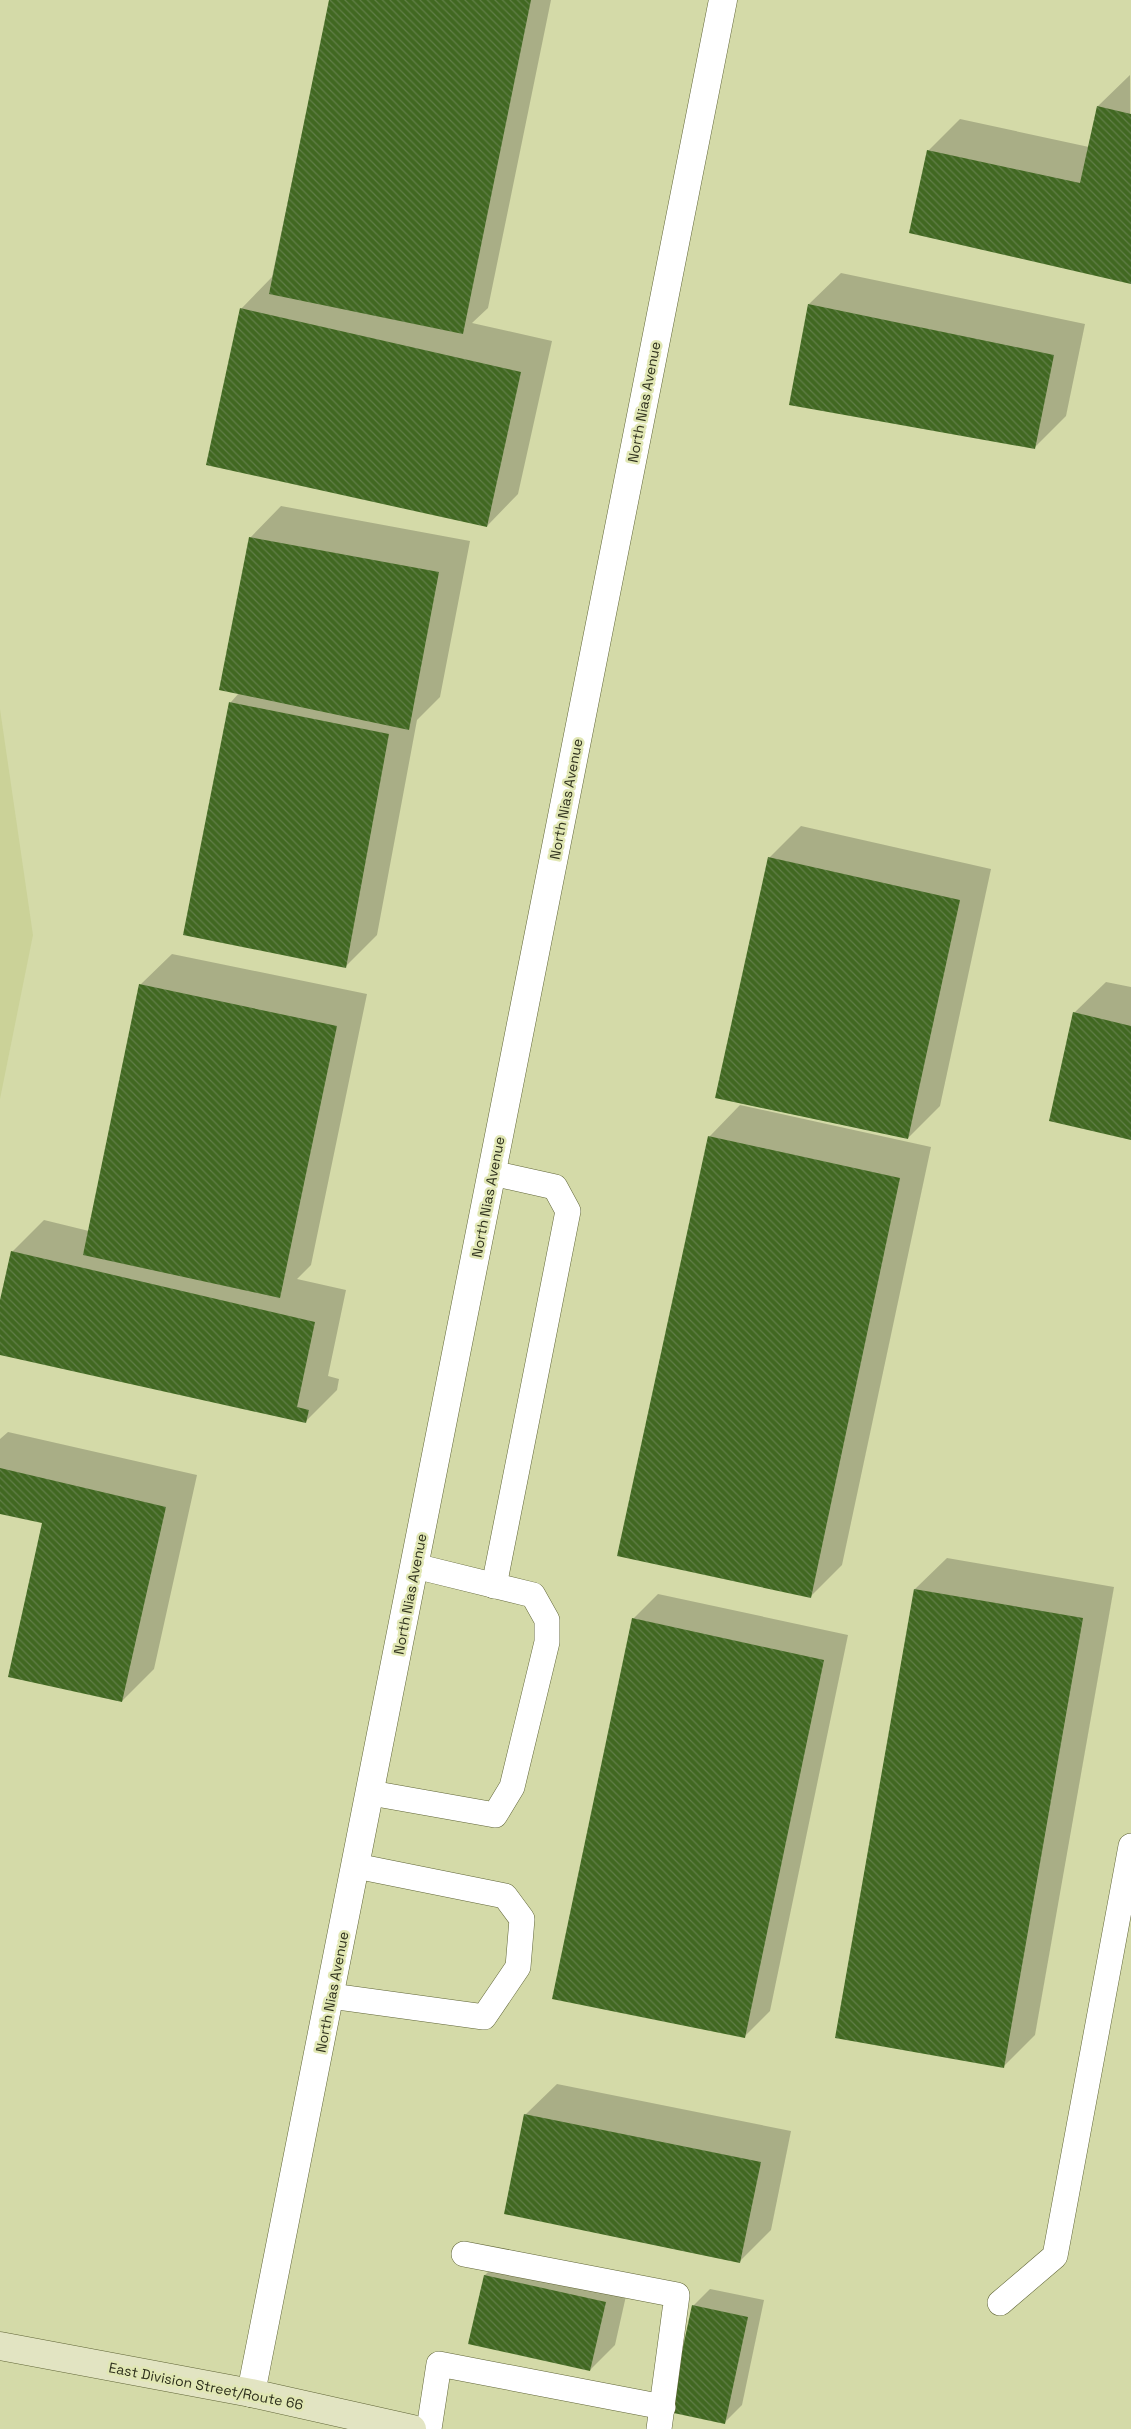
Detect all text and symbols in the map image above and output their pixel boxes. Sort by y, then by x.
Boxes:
street label: North Nias Avenue [623,340,665,464]
street label: North Nias Avenue [545,737,587,861]
street label: North Nias Avenue [467,1135,509,1259]
street label: North Nias Avenue [389,1532,431,1656]
street label: North Nias Avenue [311,1930,353,2054]
street label: East Division Street/Route 66 [107,2358,305,2414]

